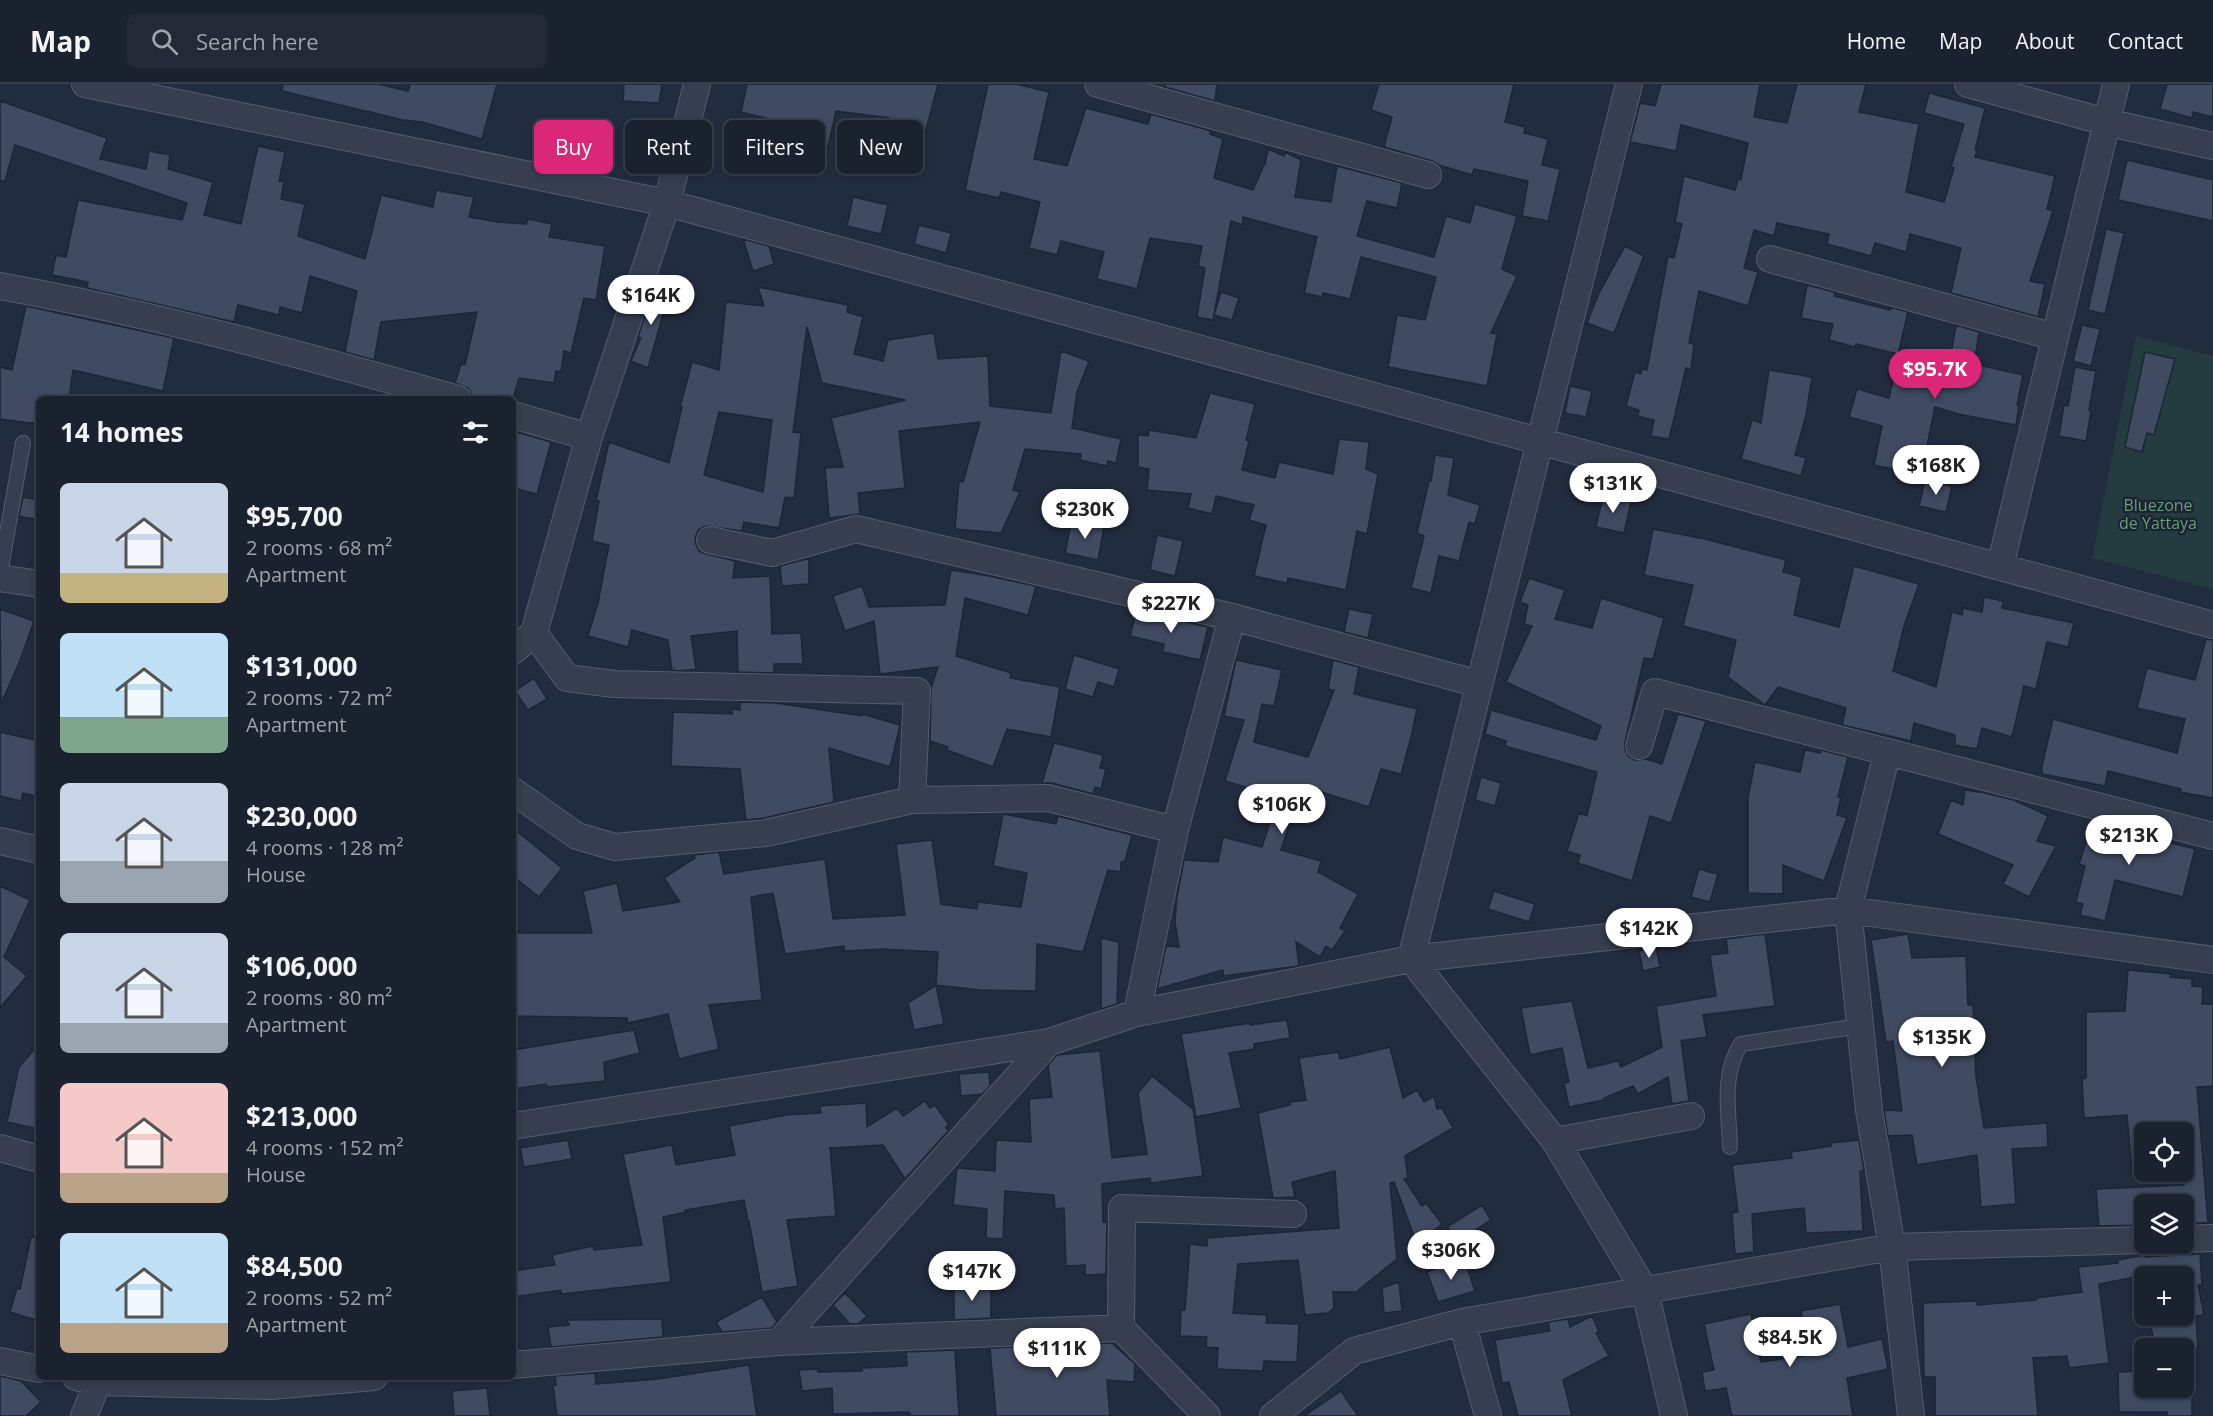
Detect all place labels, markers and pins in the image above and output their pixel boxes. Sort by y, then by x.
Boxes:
pin: $164K [609,275,693,326]
pin: $95.7K [1886,349,1984,400]
pin: $168K [1894,445,1978,496]
pin: $131K [1571,463,1655,514]
pin: $230K [1043,489,1127,540]
pin: $227K [1129,583,1213,634]
pin: $106K [1240,784,1324,835]
pin: $213K [2087,815,2171,866]
pin: $142K [1607,908,1691,959]
pin: $135K [1900,1017,1984,1068]
pin: $306K [1409,1230,1493,1281]
pin: $147K [930,1251,1014,1302]
pin: $84.5K [1741,1317,1839,1368]
pin: $111K [1015,1328,1099,1379]

